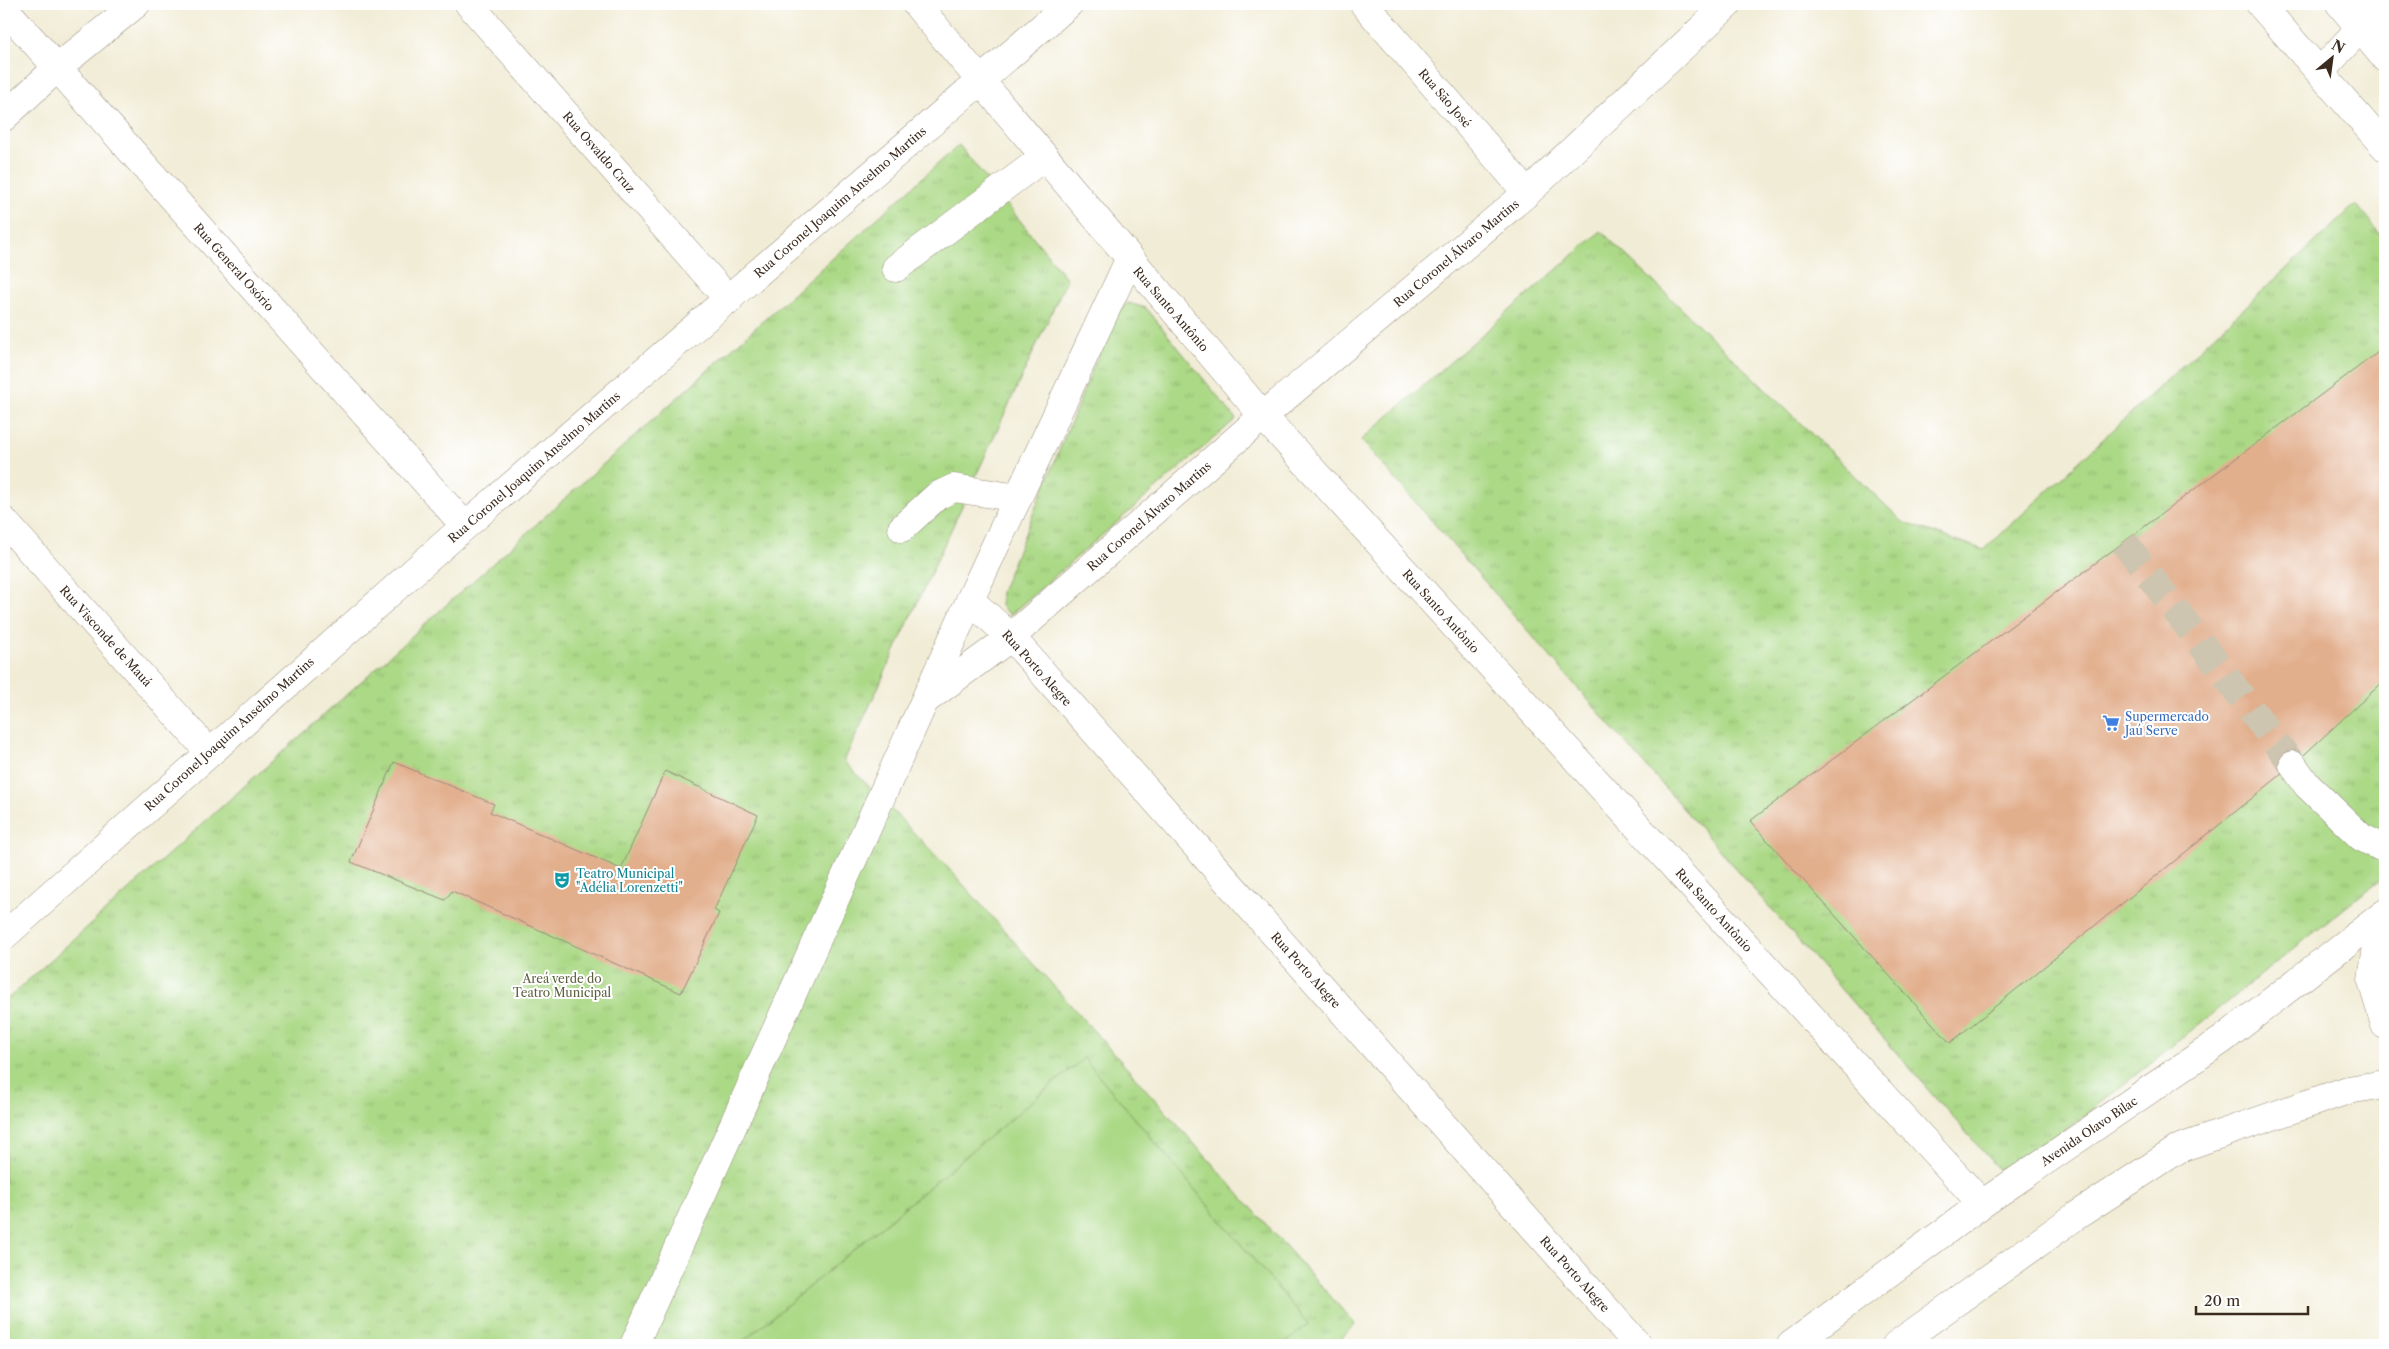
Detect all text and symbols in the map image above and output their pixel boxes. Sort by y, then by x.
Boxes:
north arrow [2306,32,2356,82]
text: N [2329,36,2348,57]
street label: Rua São José [1415,66,1475,131]
street label: Rua Osvaldo Cruz [560,108,638,196]
street label: Rua Coronel Joaquim Anselmo Martins [751,123,929,281]
street label: Rua Coronel Álvaro Martins [1390,195,1522,310]
street label: Rua General Osório [191,220,277,314]
street label: Rua Santo Antônio [1130,264,1212,354]
street label: Rua Coronel Joaquim Anselmo Martins [445,388,623,546]
street label: Rua Coronel Álvaro Martins [1083,457,1214,574]
street label: Rua Santo Antônio [1400,566,1482,656]
street label: Rua Visconde de Mauá [57,583,156,690]
street label: Rua Porto Alegre [999,627,1075,709]
street label: Rua Coronel Joaquim Anselmo Martins [141,654,317,814]
place label: Supermercado Jaú Serve [2123,709,2209,738]
supermarket icon: Supermercado Jaú Serve [2101,713,2121,733]
street label: Rua Santo Antônio [1673,865,1755,955]
place label: Teatro Municipal "Adélia Lorenzetti" [576,866,683,895]
theatre icon: Teatro Municipal "Adélia Lorenzetti" [552,870,572,890]
street label: Rua Porto Alegre [1268,929,1344,1011]
park label: Areá verde do Teatro Municipal [513,971,612,1000]
street label: Avenida Olavo Bilac [2037,1093,2140,1169]
street label: Rua Porto Alegre [1537,1233,1613,1315]
scale bar [2196,1284,2309,1316]
text: 20 m [2204,1291,2240,1310]

